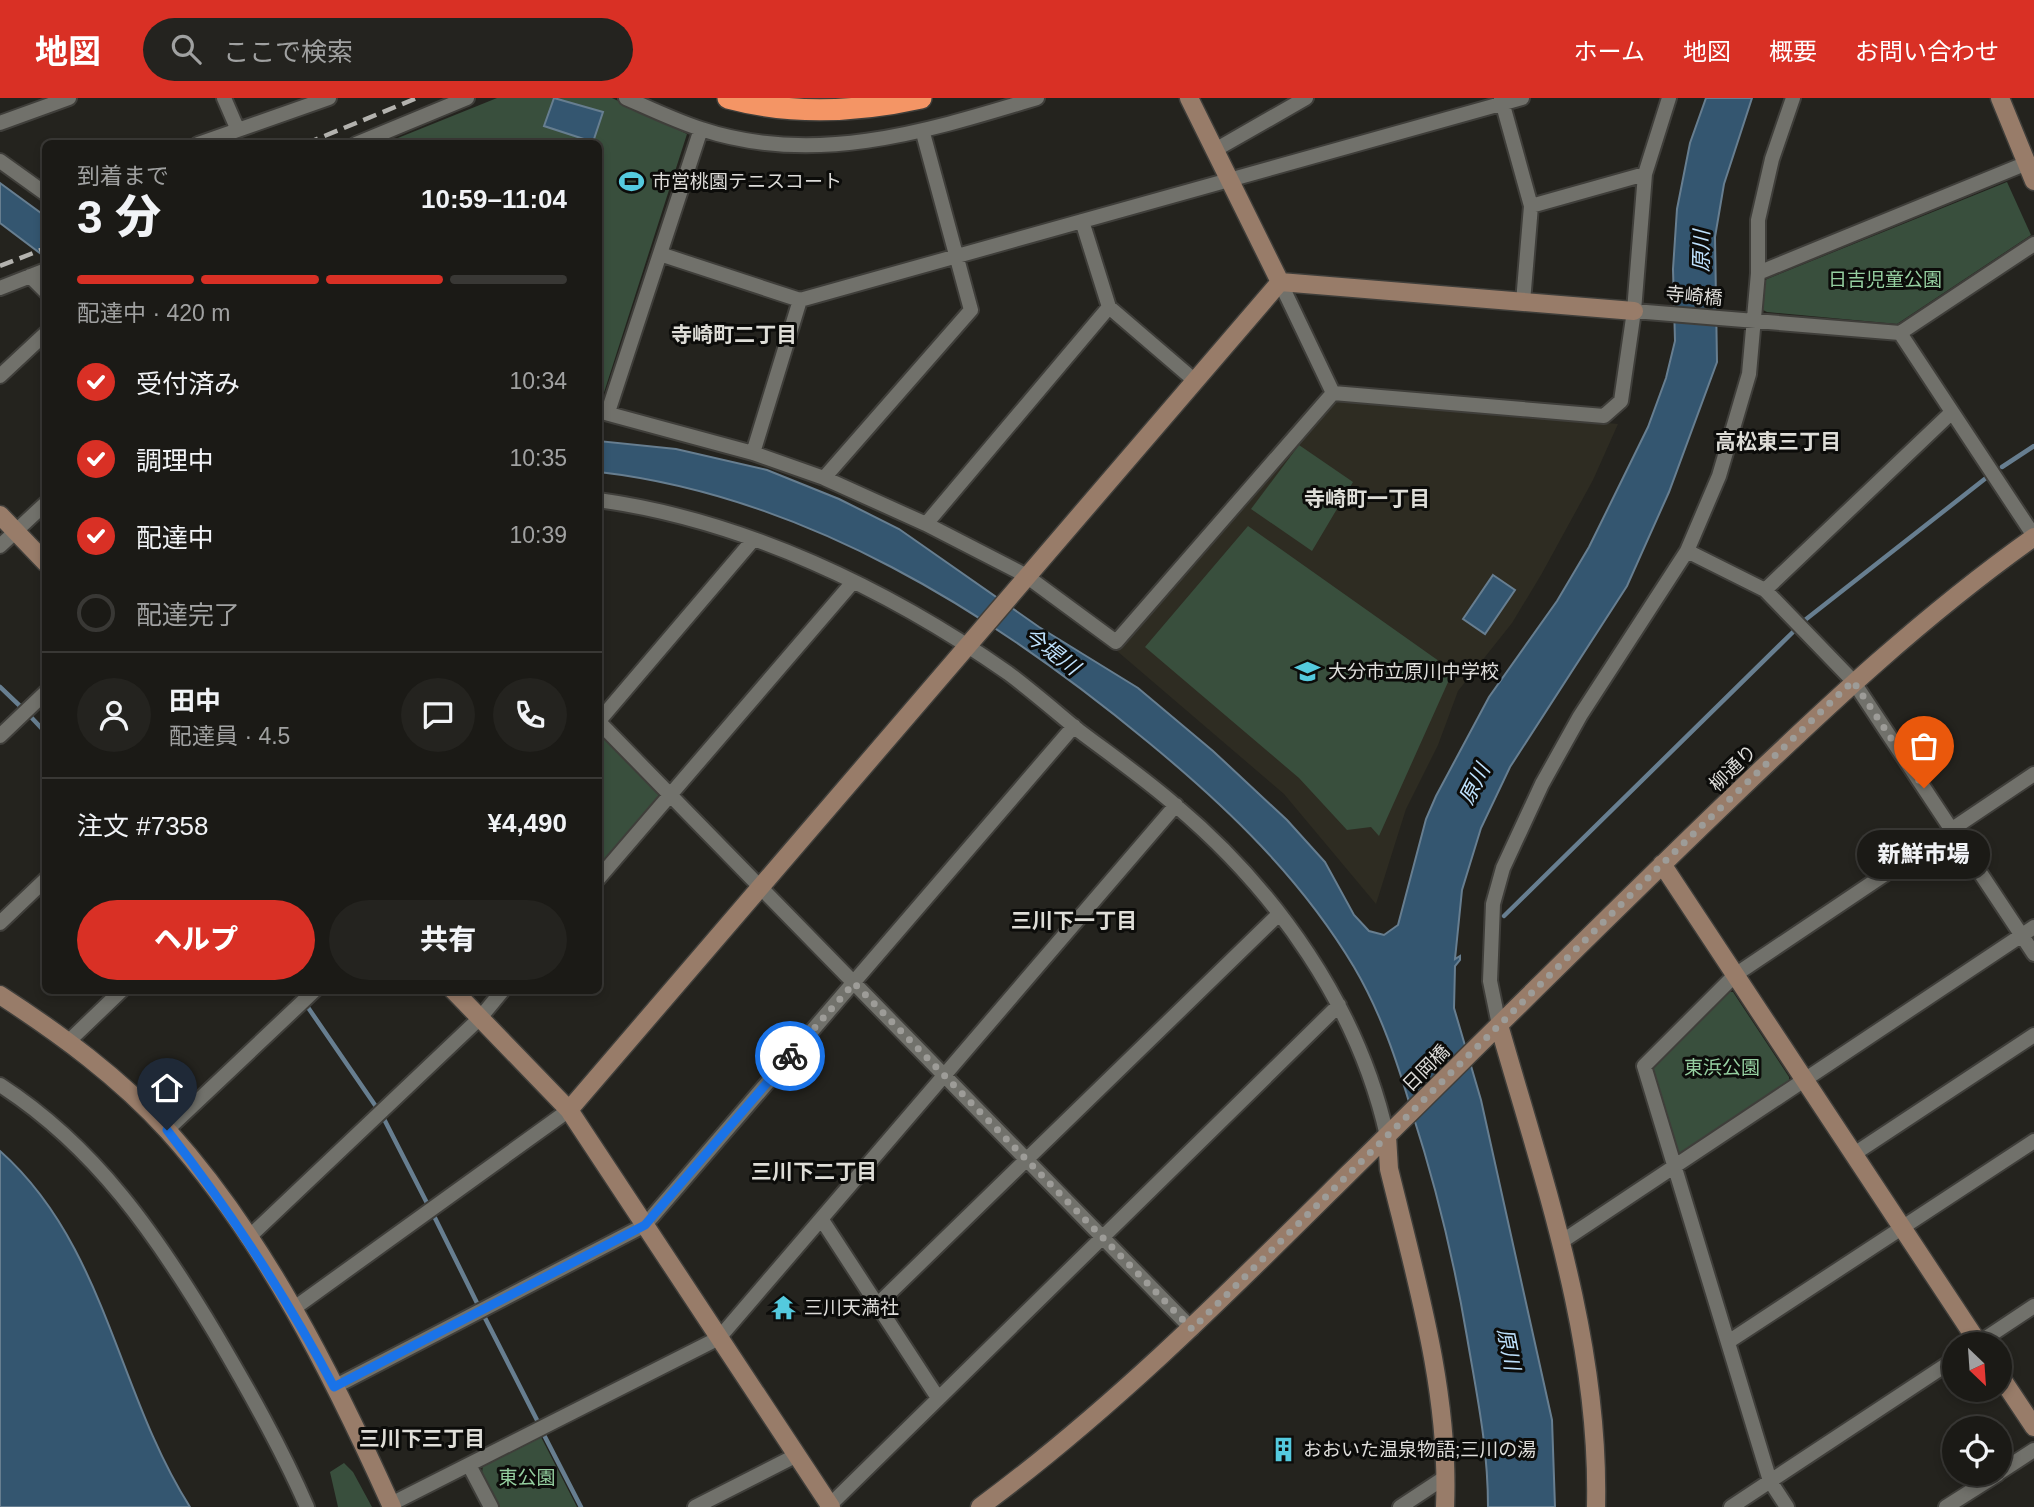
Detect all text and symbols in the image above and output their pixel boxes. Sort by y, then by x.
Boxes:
search box [143,18,633,81]
icon: search [167,30,205,68]
text: 地図 [35,33,101,70]
text: ここで検索 [223,37,353,67]
text: ホーム [1574,38,1645,65]
text: 地図 [1683,38,1731,65]
text: 概要 [1769,38,1817,65]
text: お問い合わせ [1855,38,1999,65]
text: 到着まで [77,163,169,189]
sports icon: 市営桃園テニスコート [618,167,646,195]
place label: 市営桃園テニスコート [652,171,842,192]
text: 10:59–11:04 [421,184,567,214]
text: 3 分 [77,191,161,243]
water label: 原川 [1689,228,1713,272]
park label: 日吉児童公園 [1828,269,1942,290]
street label: 寺崎橋 [1665,283,1723,309]
text: 配達中 · 420 m [77,300,230,326]
district label: 寺崎町二丁目 [671,323,797,346]
icon: check [77,363,115,401]
text: 10:34 [509,368,567,394]
text: 受付済み [136,369,240,399]
district label: 高松東三丁目 [1715,430,1841,453]
icon: check [77,440,115,478]
text: 10:35 [509,445,567,471]
text: 調理中 [136,446,214,476]
district label: 寺崎町一丁目 [1304,487,1430,510]
icon: check [77,517,115,555]
text: 10:39 [509,522,567,548]
text: 配達中 [136,523,214,553]
text: 配達完了 [136,600,240,630]
water label: 今堤川 [1020,623,1086,680]
school or university icon: 大分市立原川中学校 [1294,657,1322,685]
place label: 大分市立原川中学校 [1328,661,1499,682]
button: person [77,678,151,752]
button: chat [401,678,475,752]
button: phone [493,678,567,752]
text: 田中 [169,686,221,716]
pin [1894,716,1954,788]
text: 配達員 · 4.5 [169,723,290,749]
icon: bag [1905,727,1943,765]
street label: 柳通り [1705,741,1761,795]
water label: 原川 [1454,758,1495,808]
text: ¥4,490 [487,808,567,838]
text: 注文 #7358 [77,811,209,841]
callout: 新鮮市場 [1857,830,1990,879]
text: 新鮮市場 [1878,841,1970,867]
button: ヘルプ [77,900,315,980]
button: 共有 [329,900,567,980]
district label: 三川下一丁目 [1011,909,1137,932]
courier [755,1021,825,1091]
icon: bike [771,1037,809,1075]
street label: 日岡橋 [1398,1040,1454,1096]
park label: 東浜公園 [1684,1057,1760,1078]
pin [137,1058,197,1130]
icon: home [148,1069,186,1107]
district label: 三川下二丁目 [751,1160,877,1183]
temple icon: 三川天満社 [770,1293,798,1321]
place label: 三川天満社 [804,1297,899,1318]
water label: 原川 [1494,1326,1525,1374]
north arrow [1942,1332,2012,1402]
map controls [1942,1332,2012,1486]
button: locate [1942,1416,2012,1486]
district label: 三川下三丁目 [359,1427,485,1450]
building icon: おおいた温泉物語;三川の湯 [1269,1435,1297,1463]
place label: おおいた温泉物語;三川の湯 [1303,1439,1536,1460]
park label: 東公園 [498,1467,556,1488]

